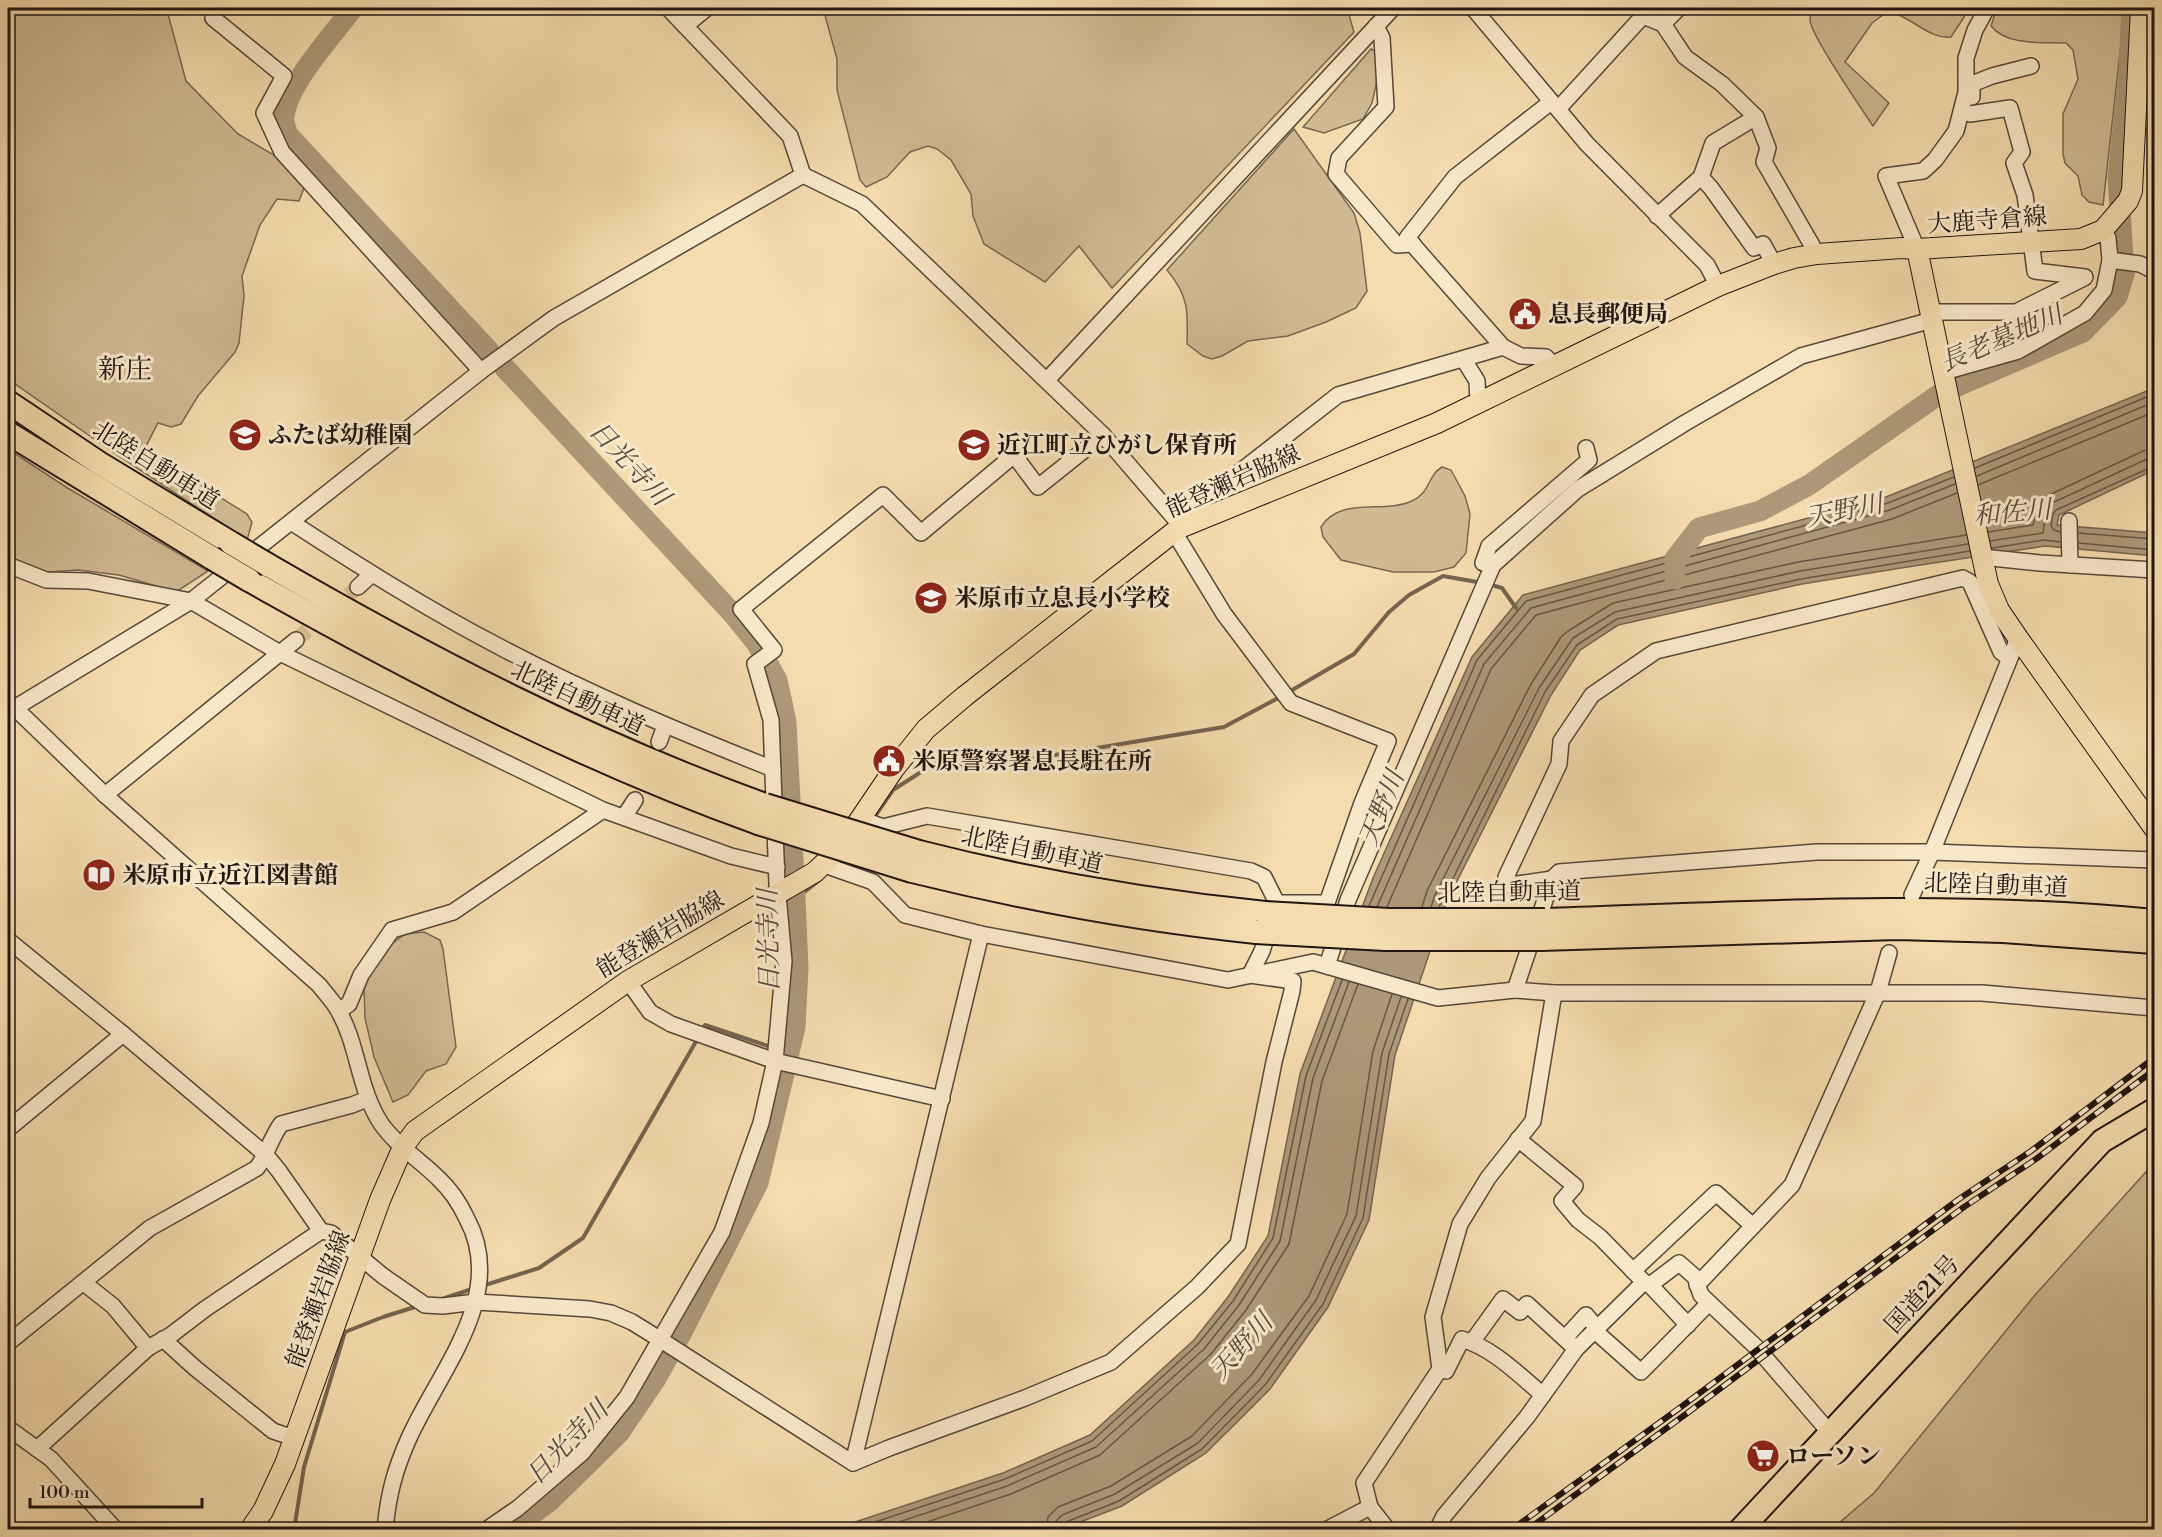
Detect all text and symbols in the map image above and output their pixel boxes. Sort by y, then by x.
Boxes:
street label: 大鹿寺倉線 [1926,202,2048,240]
public building icon: 息長郵便局 [1507,296,1543,332]
water label: 長老墓地川 [1935,298,2070,379]
place label: 息長郵便局 [1548,300,1668,330]
district label: 新庄 [98,353,152,387]
street label: 北陸自動車道 [86,415,224,517]
water label: 日光寺川 [582,415,678,515]
school or university icon: ふたば幼稚園 [227,417,263,453]
place label: ふたば幼稚園 [268,421,412,451]
school or university icon: 近江町立ひがし保育所 [956,427,992,463]
place label: 近江町立ひがし保育所 [997,431,1237,461]
street label: 能登瀬岩脇線 [1162,439,1305,525]
water label: 天野川 [1803,487,1888,534]
water label: 和佐川 [1972,493,2055,532]
school or university icon: 米原市立息長小学校 [913,580,949,616]
place label: 米原市立息長小学校 [954,584,1170,614]
street label: 北陸自動車道 [506,655,649,743]
public building icon: 米原警察署息長駐在所 [871,743,907,779]
place label: 米原警察署息長駐在所 [912,747,1152,777]
water label: 天野川 [1352,763,1412,851]
street label: 北陸自動車道 [958,821,1105,881]
library icon: 米原市立近江図書館 [81,857,117,893]
place label: 米原市立近江図書館 [122,861,338,891]
street label: 北陸自動車道 [1923,868,2068,904]
street label: 北陸自動車道 [1437,877,1581,909]
street label: 能登瀬岩脇線 [591,885,730,985]
water label: 日光寺川 [752,886,786,993]
street label: 能登瀬岩脇線 [280,1227,358,1372]
street label: 国道21号 [1879,1249,1967,1340]
water label: 天野川 [1204,1305,1282,1386]
water label: 日光寺川 [520,1392,617,1491]
supermarket icon: ローソン [1745,1438,1781,1474]
place label: ローソン [1786,1442,1881,1472]
scale bar [30,1471,202,1509]
text: 100 m [39,1481,90,1504]

